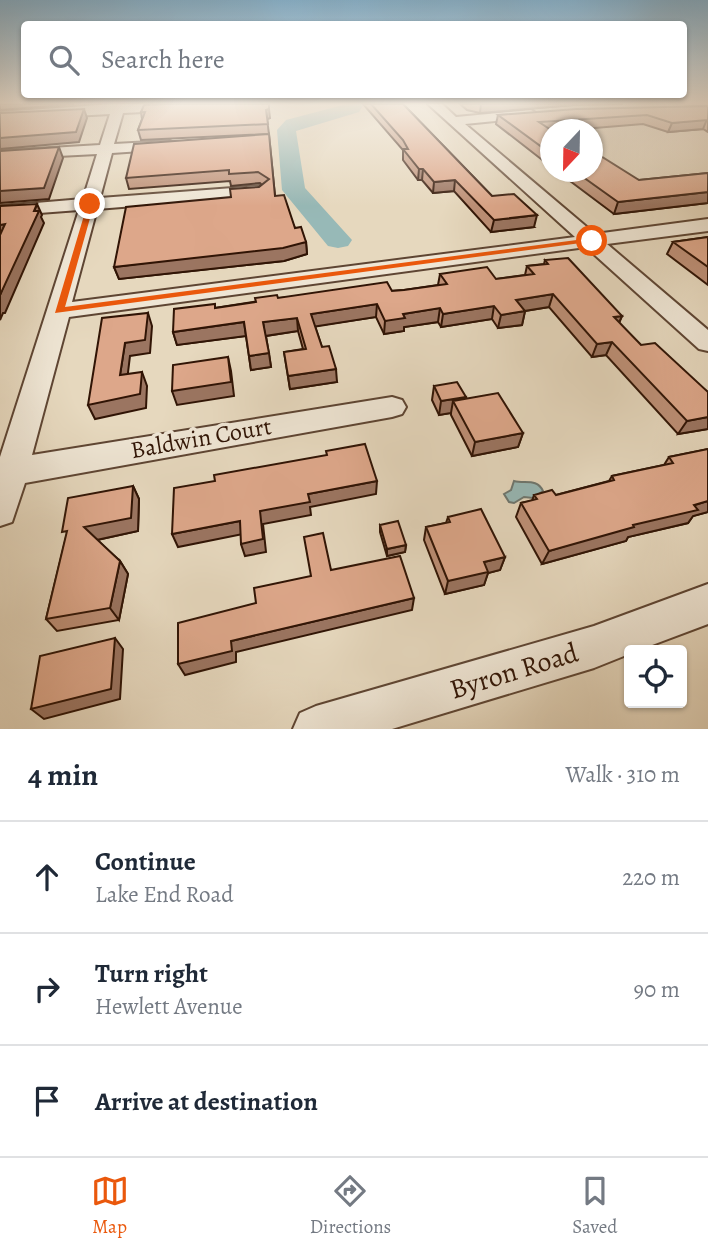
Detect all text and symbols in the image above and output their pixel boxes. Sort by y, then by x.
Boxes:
search box [21,21,687,98]
icon: search [45,41,83,79]
text: Search here [101,42,225,77]
north arrow [540,119,603,182]
route end [74,188,105,219]
route start [576,225,607,256]
street label: Baldwin Court [128,410,274,466]
street label: Byron Road [445,633,584,709]
map controls [624,645,687,708]
button: locate [624,645,687,708]
text: 4 min [28,755,98,795]
text: Walk · 310 m [566,759,680,790]
text: Continue [95,844,196,879]
icon: ahead [28,858,66,896]
text: 220 m [622,862,680,893]
text: Lake End Road [95,879,234,910]
text: Turn right [95,956,208,991]
icon: right [28,970,66,1008]
text: 90 m [634,974,680,1005]
text: Hewlett Avenue [95,991,243,1022]
icon: arrive [28,1082,66,1120]
text: Arrive at destination [95,1084,318,1119]
tab: Map [91,1172,129,1240]
tab: Directions [310,1172,391,1240]
tab: Saved [572,1172,617,1240]

